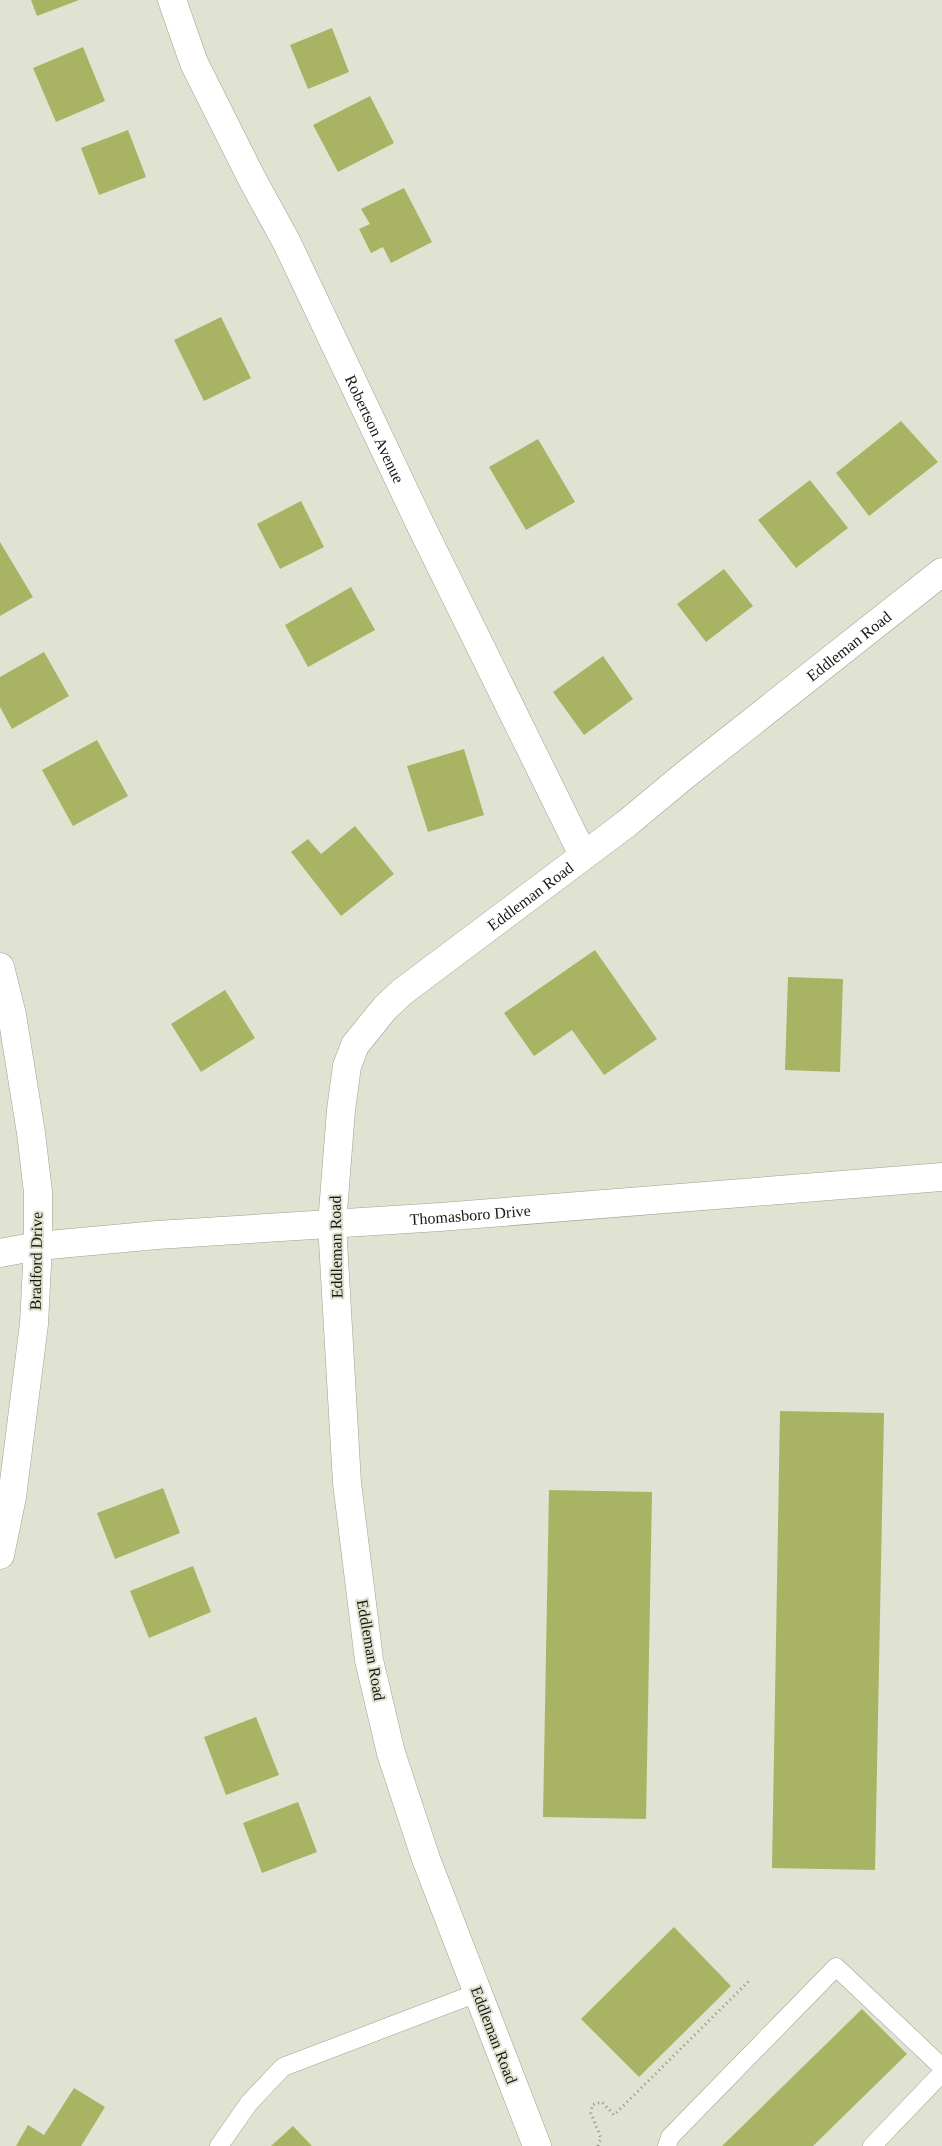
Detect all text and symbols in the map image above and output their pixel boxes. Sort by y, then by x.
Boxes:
street label: Robertson Avenue [342,372,408,486]
street label: Eddleman Road [803,607,894,684]
street label: Eddleman Road [484,858,576,934]
street label: Eddleman Road [327,1196,345,1298]
street label: Thomasboro Drive [409,1201,531,1227]
street label: Bradford Drive [27,1212,45,1310]
street label: Eddleman Road [354,1598,388,1702]
street label: Eddleman Road [468,1984,520,2086]

